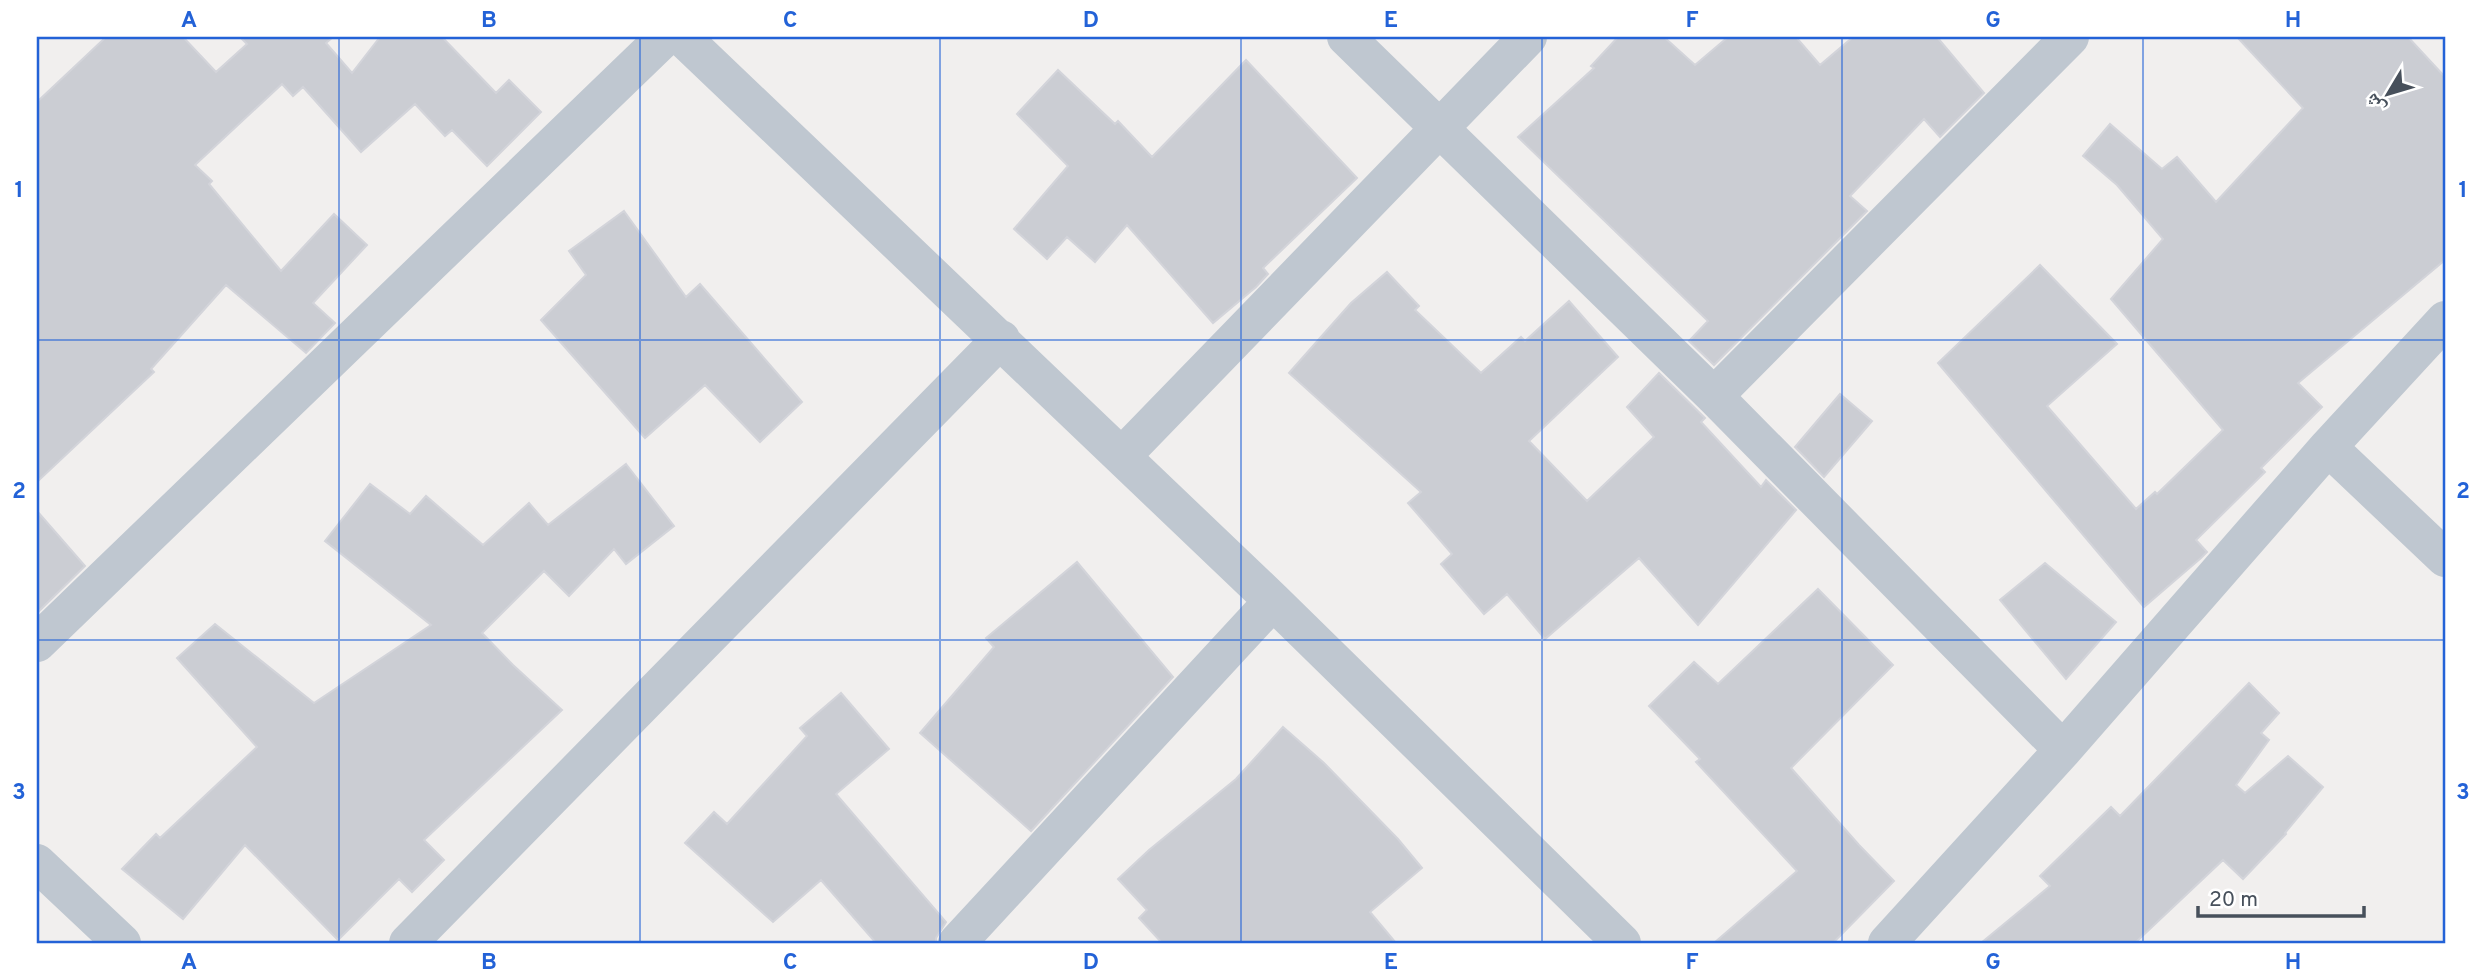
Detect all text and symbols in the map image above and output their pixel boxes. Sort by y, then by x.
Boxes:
text: A [181,7,197,36]
text: B [481,7,497,36]
text: C [783,7,797,36]
text: D [1083,7,1099,36]
text: E [1384,7,1398,36]
text: F [1685,7,1699,36]
text: G [1985,7,2001,36]
text: H [2285,7,2301,36]
north arrow [2352,60,2422,130]
text: ش [2361,88,2392,119]
text: 1 [14,177,24,206]
text: 1 [2458,177,2468,206]
text: 2 [12,478,26,507]
text: 2 [2456,478,2470,507]
text: 3 [12,779,26,808]
text: 3 [2456,779,2470,808]
scale bar [2198,875,2365,919]
text: 20 m [2209,887,2258,914]
text: A [181,949,197,978]
text: B [481,949,497,978]
text: C [783,949,797,978]
text: D [1083,949,1099,978]
text: E [1384,949,1398,978]
text: F [1685,949,1699,978]
text: G [1985,949,2001,978]
text: H [2285,949,2301,978]

